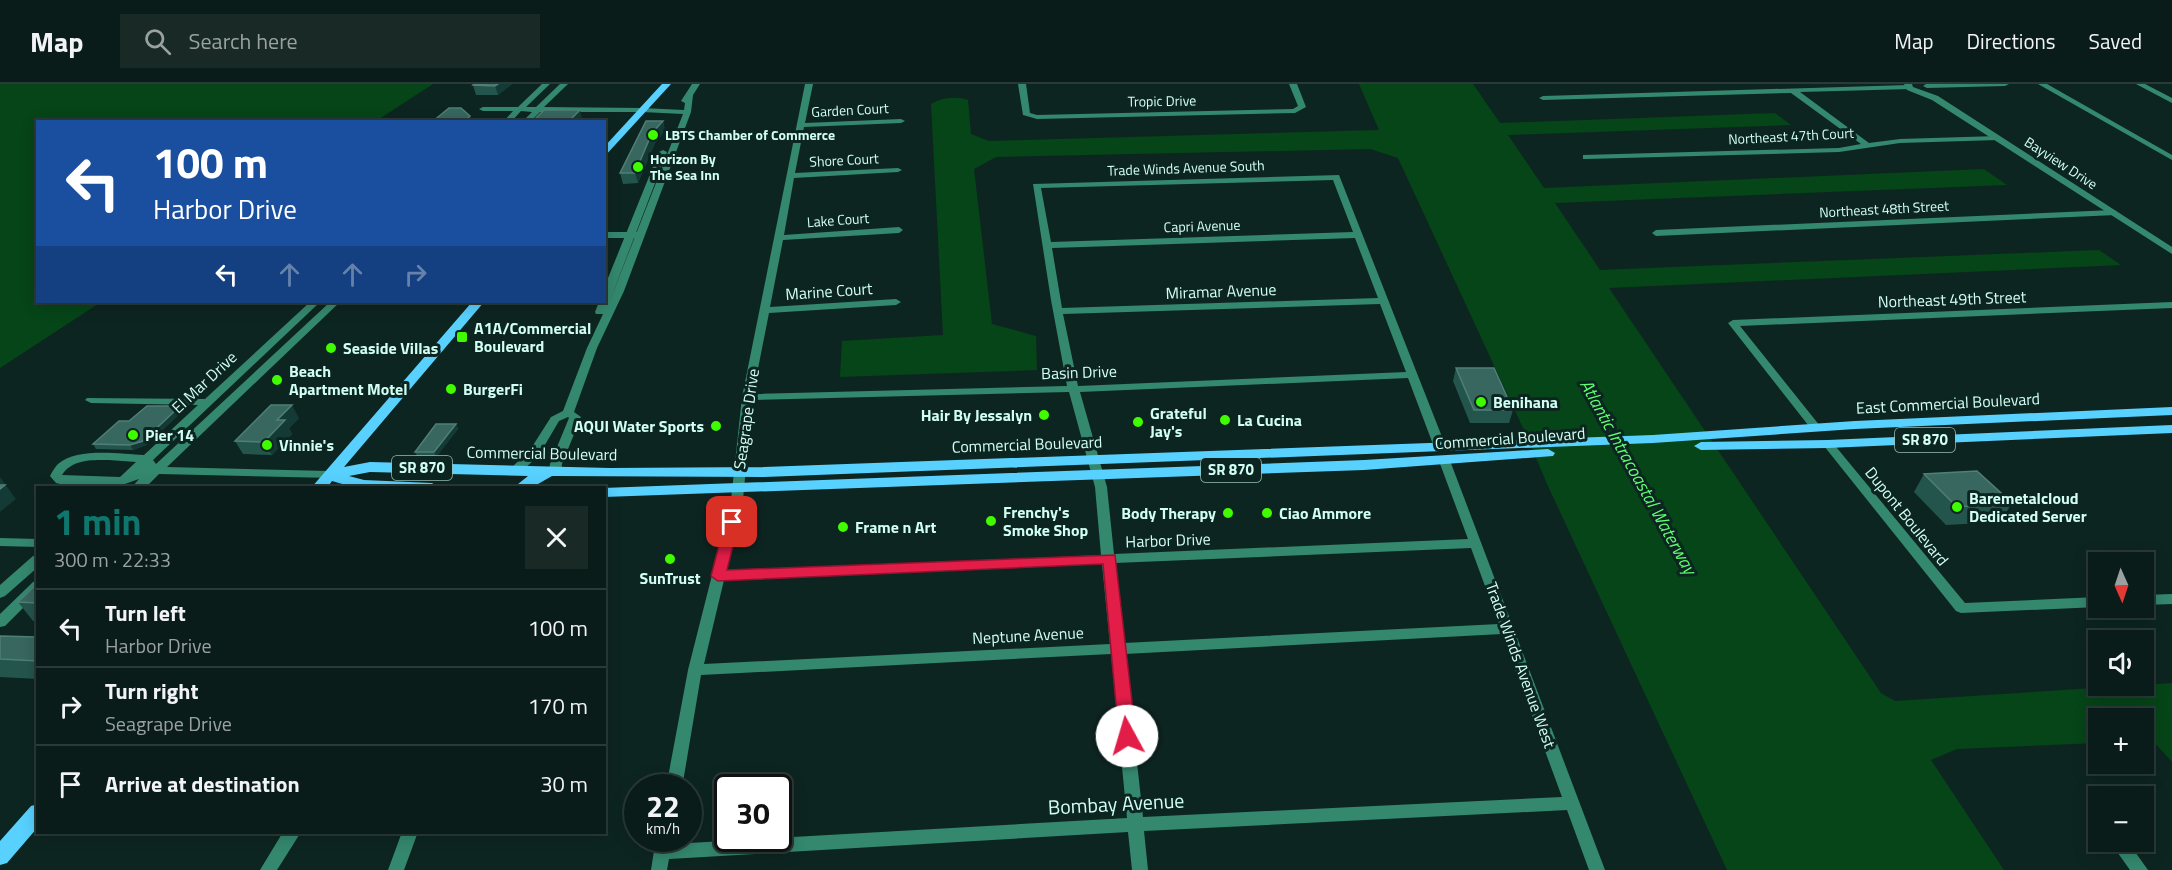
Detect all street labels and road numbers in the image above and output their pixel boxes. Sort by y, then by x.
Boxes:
street label: Tropic Drive [1128,89,1196,112]
street label: Garden Court [811,97,889,122]
street label: Northeast 47th Court [1728,122,1854,149]
street label: Bayview Drive [2021,131,2102,194]
street label: Shore Court [809,147,879,172]
street label: Trade Winds Avenue South [1107,154,1265,181]
street label: Northeast 48th Street [1819,195,1949,222]
street label: Lake Court [806,207,870,232]
street label: Capri Avenue [1163,214,1241,237]
street label: Marine Court [785,276,874,306]
street label: Miramar Avenue [1165,277,1277,305]
street label: Northeast 49th Street [1877,284,2027,314]
street label: El Mar Drive [166,345,242,419]
street label: Basin Drive [1041,359,1117,385]
street label: Seagrape Drive [727,367,765,471]
street label: East Commercial Boulevard [1855,386,2041,420]
street label: Commercial Boulevard [1434,421,1586,455]
road number: SR 870 [1895,428,1955,452]
street label: Commercial Boulevard [951,429,1103,459]
street label: Commercial Boulevard [466,440,618,466]
road number: SR 870 [392,456,452,480]
road number: SR 870 [1201,458,1261,482]
street label: Dupont Boulevard [1860,461,1954,571]
street label: Harbor Drive [1125,527,1211,553]
street label: Trade Winds Avenue West [1480,579,1562,752]
street label: Neptune Avenue [972,620,1084,650]
street label: Bombay Avenue [1047,784,1185,823]

